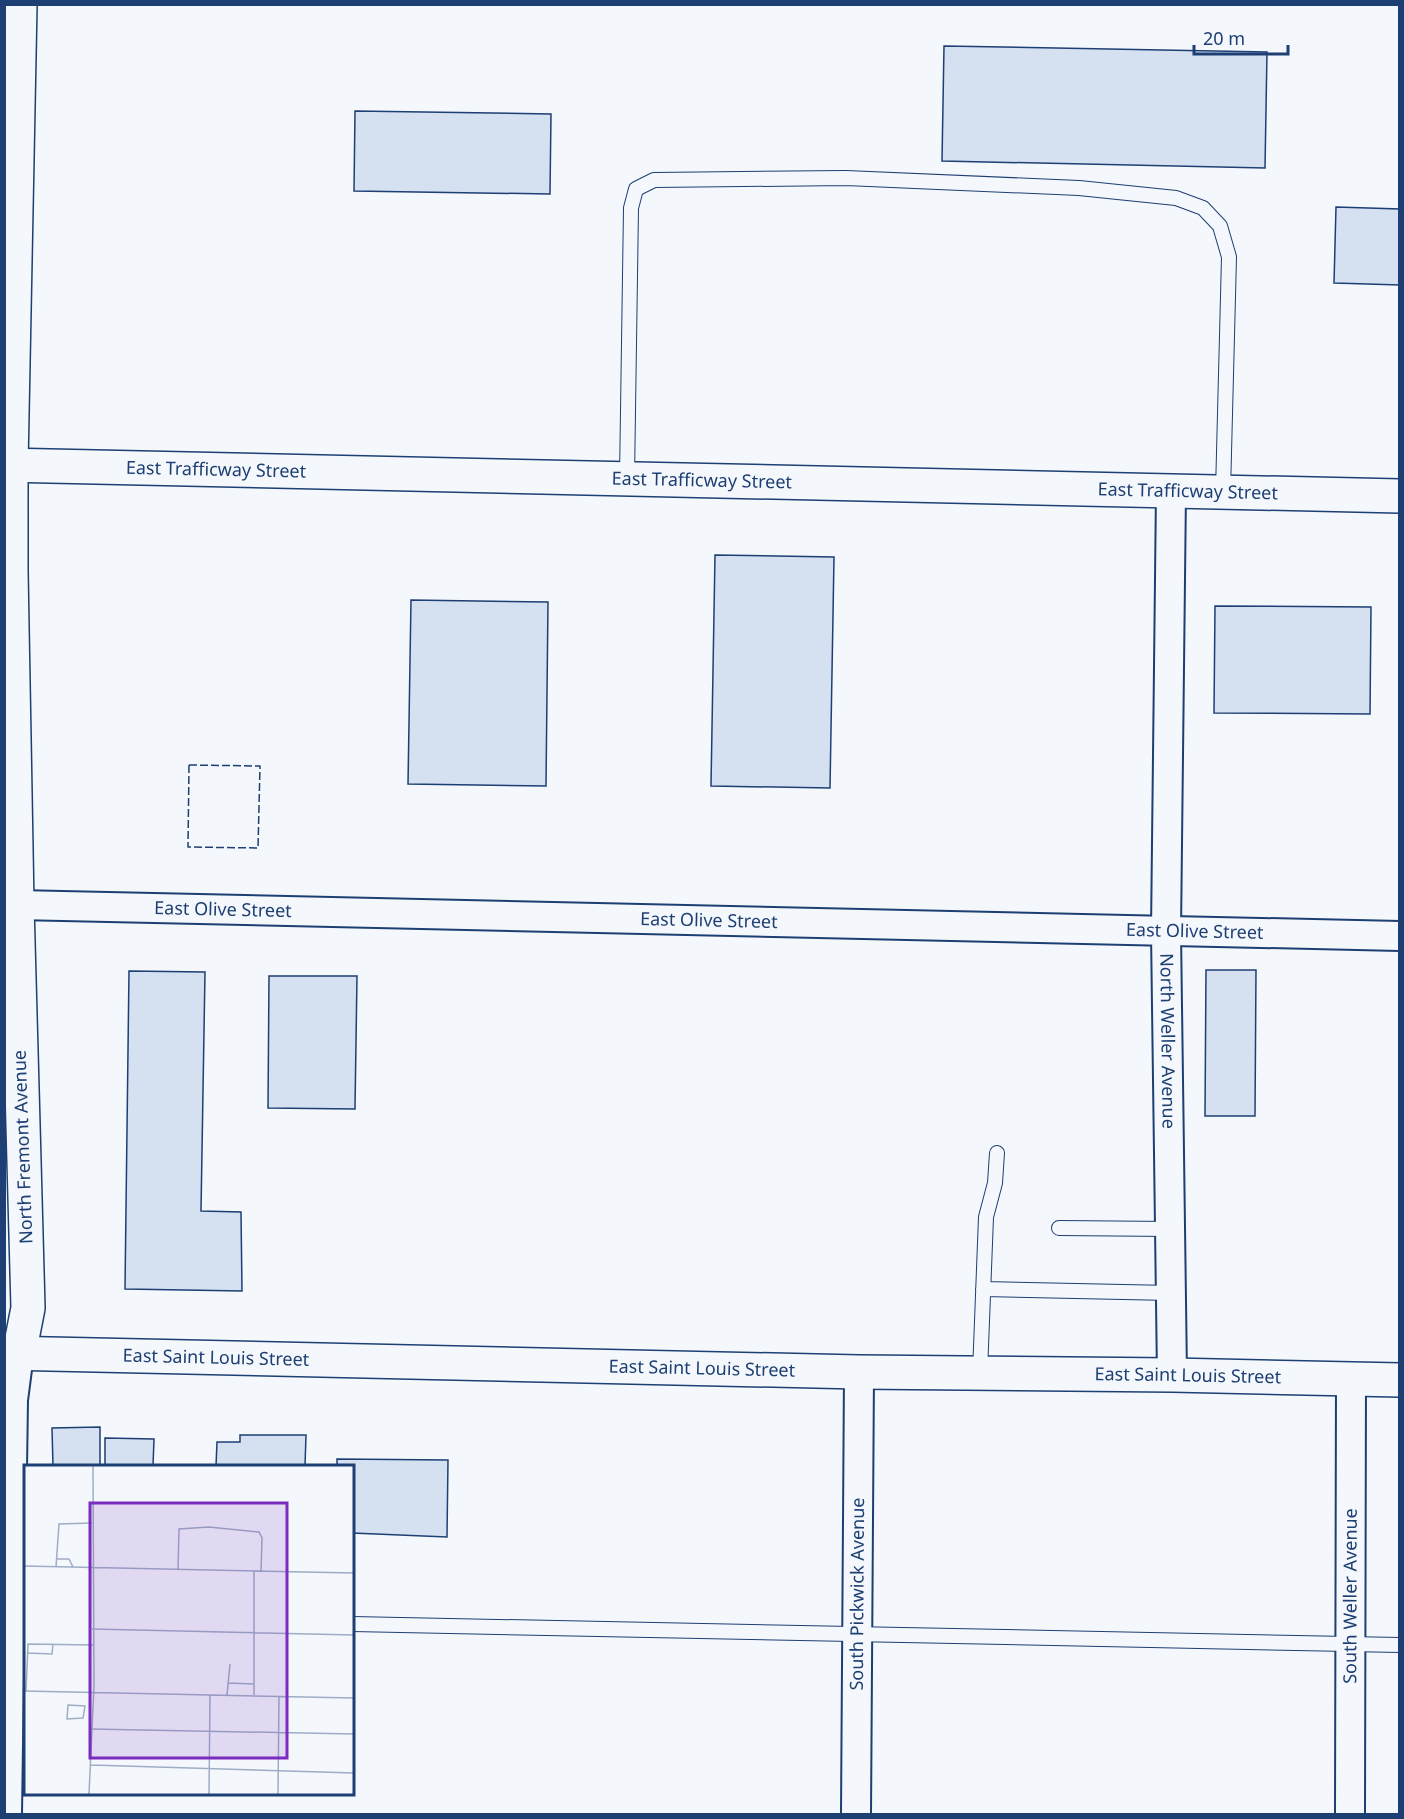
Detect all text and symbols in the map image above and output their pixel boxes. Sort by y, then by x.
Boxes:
scale bar [1194,18,1288,56]
text: 20 m [1203,26,1245,50]
street label: East Trafficway Street [126,455,307,483]
street label: East Trafficway Street [611,465,793,494]
street label: East Trafficway Street [1097,476,1279,504]
street label: East Olive Street [154,895,293,922]
street label: East Olive Street [640,906,778,933]
street label: East Olive Street [1126,917,1264,944]
street label: North Weller Avenue [1155,953,1182,1129]
street label: North Fremont Avenue [7,1050,37,1244]
street label: East Saint Louis Street [122,1343,310,1371]
street label: East Saint Louis Street [608,1353,796,1382]
street label: East Saint Louis Street [1094,1361,1282,1388]
inset map [24,1465,354,1795]
street label: South Pickwick Avenue [844,1497,869,1691]
street label: South Weller Avenue [1337,1508,1362,1684]

